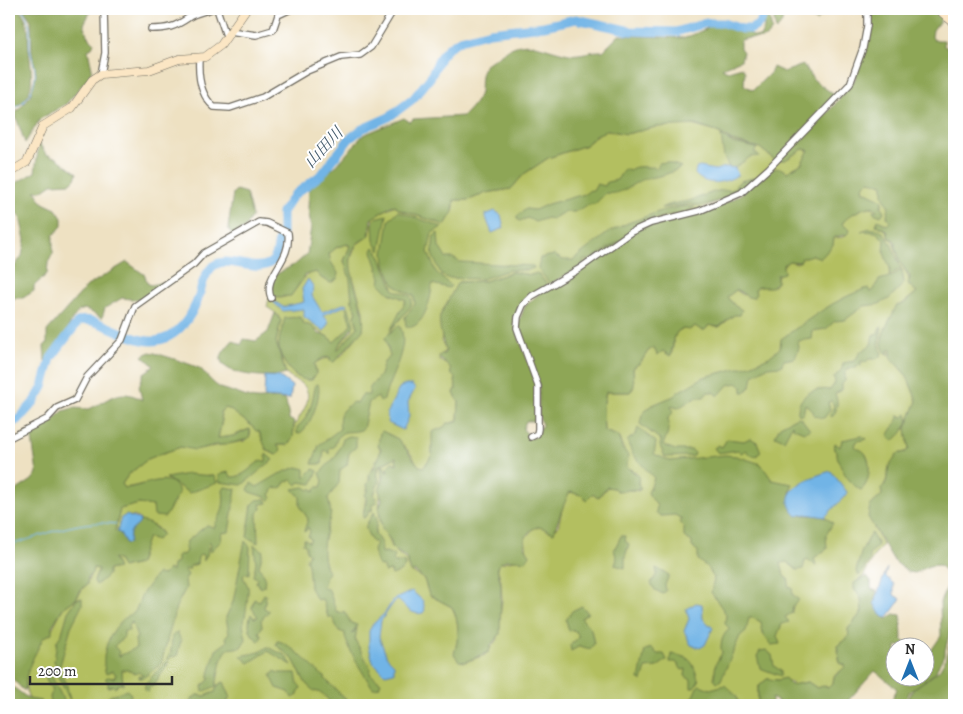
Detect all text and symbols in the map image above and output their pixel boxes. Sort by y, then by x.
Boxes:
water label: 山田川 [299,121,350,173]
north arrow [886,636,936,686]
text: N [905,640,915,659]
scale bar [30,654,172,686]
text: 200 m [38,661,77,681]

